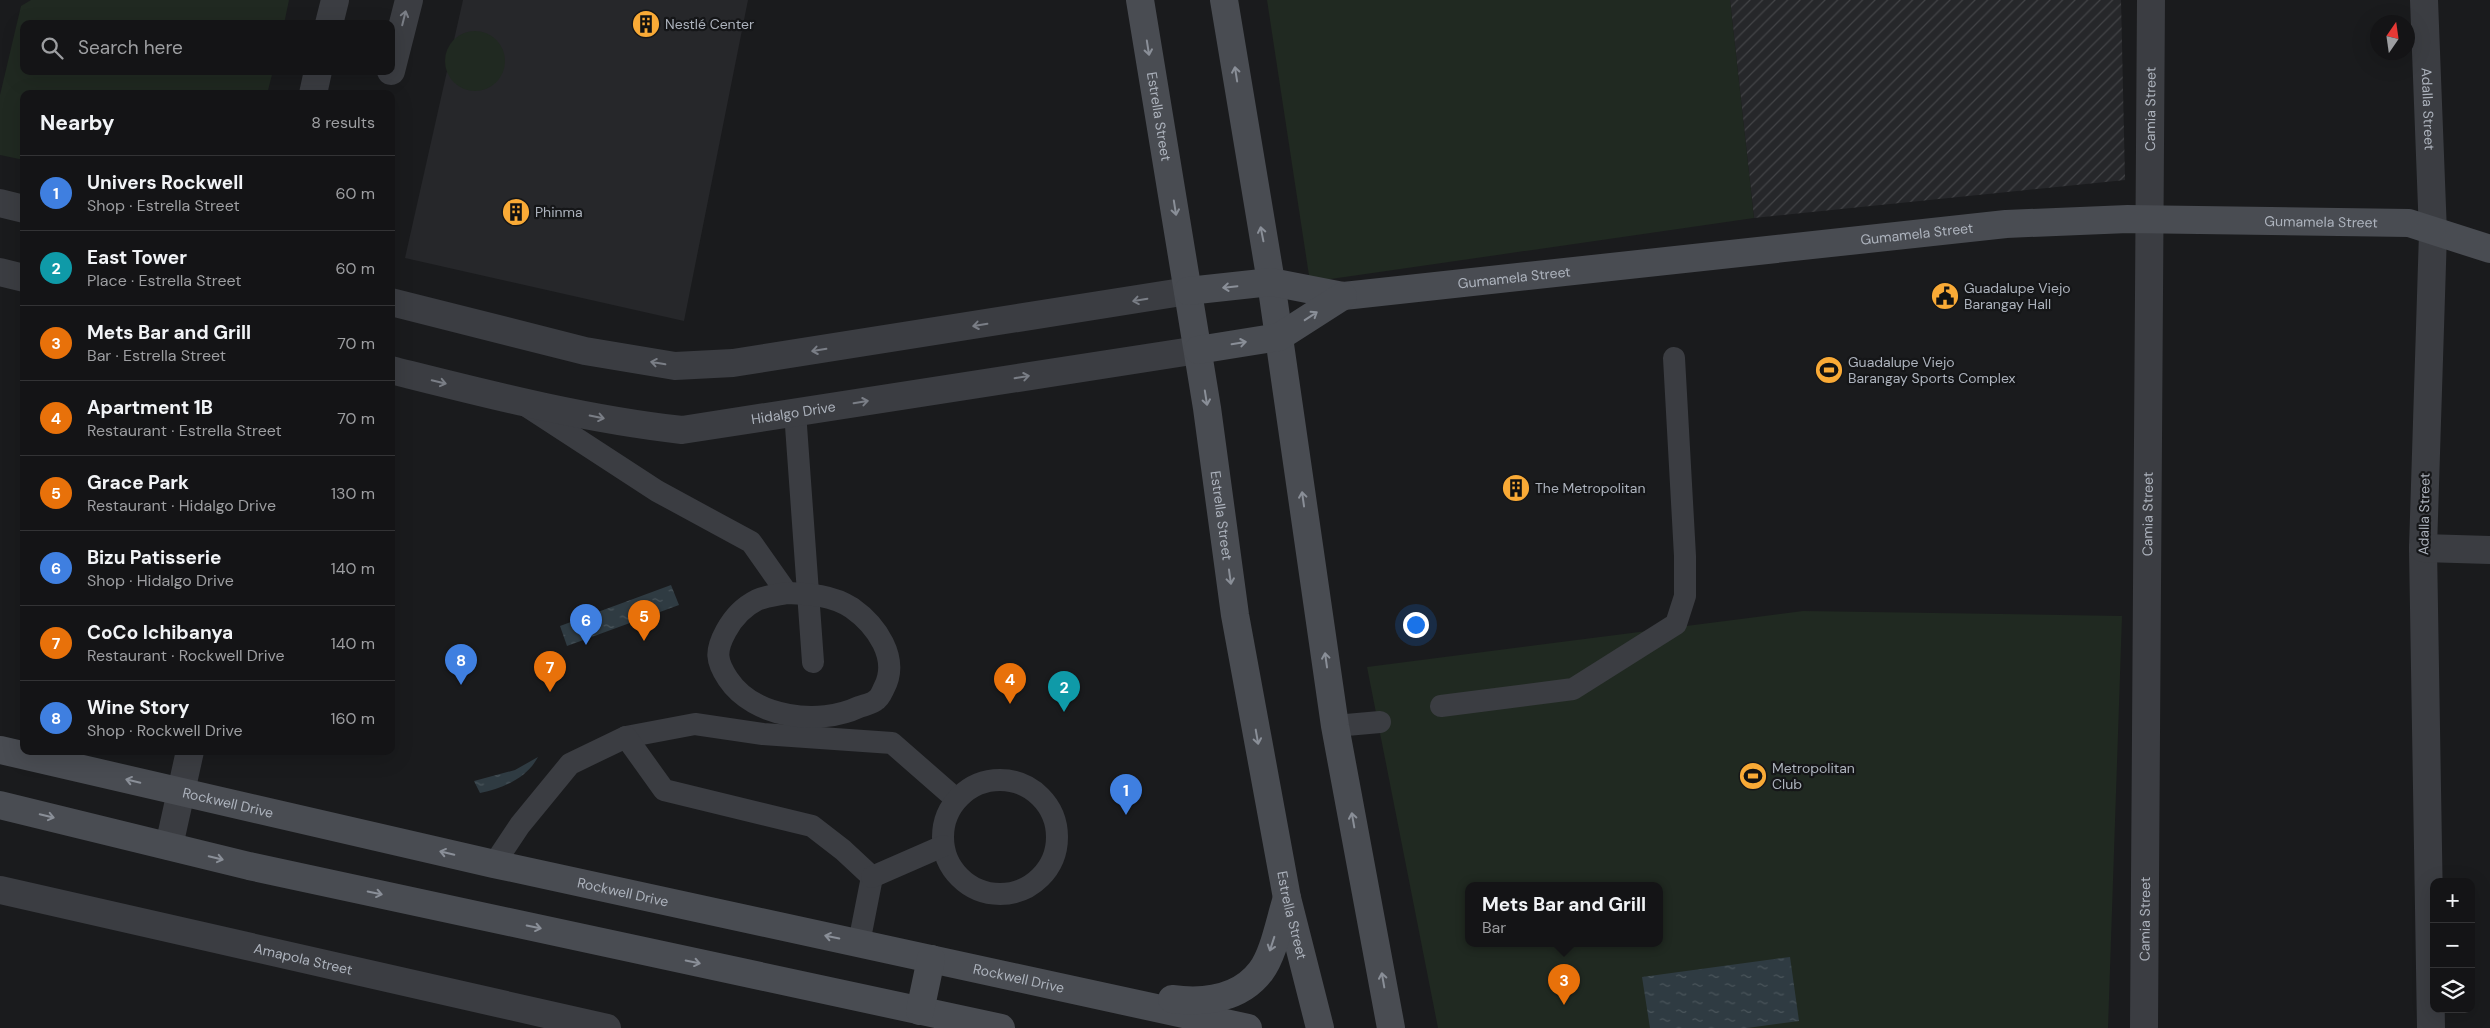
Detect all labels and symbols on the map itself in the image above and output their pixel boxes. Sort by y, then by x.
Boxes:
building icon: Nestlé Center [631,9,661,39]
one-way arrow [400,11,409,27]
place label: Nestlé Center [665,15,754,33]
north arrow [2370,15,2415,60]
one-way arrow [1144,40,1154,56]
one-way arrow [1230,66,1240,82]
street label: Camia Street [2141,67,2160,151]
street label: Adalla Street [2418,67,2439,151]
street label: Estrella Street [1143,70,1175,162]
building icon: Phinma [501,197,531,227]
one-way arrow [1170,200,1180,216]
place label: Phinma [535,203,583,221]
street label: Gumamela Street [2264,212,2378,232]
street label: Gumamela Street [1859,219,1974,249]
one-way arrow [1257,226,1267,242]
street label: Gumamela Street [1457,262,1572,293]
place label: Guadalupe Viejo Barangay Hall [1964,279,2071,313]
public building icon: Guadalupe Viejo Barangay Hall [1930,281,1960,311]
one-way arrow [1222,282,1238,292]
one-way arrow [1133,295,1149,305]
one-way arrow [1304,311,1318,321]
one-way arrow [972,320,988,330]
one-way arrow [1230,338,1246,348]
one-way arrow [812,345,828,355]
place label: Guadalupe Viejo Barangay Sports Complex [1848,353,2016,387]
sports icon: Guadalupe Viejo Barangay Sports Complex [1814,355,1844,385]
one-way arrow [651,358,667,368]
one-way arrow [1014,372,1030,382]
one-way arrow [430,378,446,387]
one-way arrow [1201,390,1211,406]
one-way arrow [853,396,869,406]
street label: Hidalgo Drive [750,397,837,428]
one-way arrow [589,413,605,423]
street label: Estrella Street [1207,470,1237,562]
street label: Camia Street [2138,472,2157,556]
building icon: The Metropolitan [1501,473,1531,503]
street label: Adalla Street [2414,473,2434,555]
place label: The Metropolitan [1535,479,1645,497]
one-way arrow [1298,492,1308,508]
one-way arrow [1225,568,1235,584]
pin: 5 [628,600,660,641]
pin: 6 [570,604,602,645]
your location [1403,612,1429,638]
pin: 8 [445,644,477,685]
pin: 7 [534,651,566,692]
one-way arrow [1321,652,1331,668]
pin: 4 [994,663,1026,704]
pin: 2 [1048,671,1080,712]
one-way arrow [1253,728,1263,744]
place label: Metropolitan Club [1772,759,1855,793]
sports icon: Metropolitan Club [1738,761,1768,791]
pin: 1 [1110,774,1142,815]
one-way arrow [125,776,141,785]
street label: Rockwell Drive [181,783,275,822]
one-way arrow [39,812,55,821]
one-way arrow [1348,813,1357,829]
one-way arrow [439,848,455,857]
one-way arrow [208,854,224,863]
street label: Estrella Street [1273,870,1311,961]
street label: Rockwell Drive [576,873,670,911]
street label: Camia Street [2135,877,2154,961]
one-way arrow [367,889,383,898]
one-way arrow [525,923,541,932]
one-way arrow [825,932,841,941]
one-way arrow [1267,936,1277,952]
street label: Amapola Street [252,939,354,979]
one-way arrow [684,957,700,967]
street label: Rockwell Drive [971,959,1066,997]
pin: 3 [1548,964,1580,1005]
one-way arrow [1377,972,1387,988]

